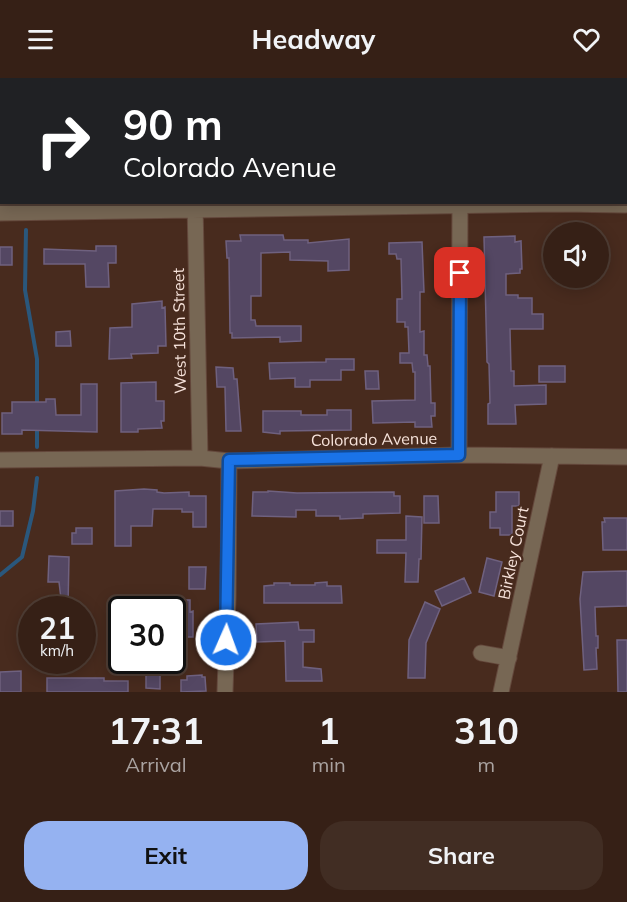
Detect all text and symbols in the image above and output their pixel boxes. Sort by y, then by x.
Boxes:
text: Headway [251,22,376,56]
icon: menu [24,23,57,56]
icon: heart [570,23,603,56]
text: 90 m [123,98,223,151]
icon: right [24,102,102,180]
text: Colorado Avenue [123,150,336,184]
map controls [543,222,609,288]
button: sound [543,222,609,288]
pin [434,247,485,298]
icon: arrive [443,256,476,289]
street label: West 10th Street [168,268,190,394]
street label: Colorado Avenue [311,428,437,450]
street label: Birkley Court [493,504,533,601]
speed limit sign: 30 [108,596,186,674]
position arrow [194,608,258,672]
text: 21 [39,609,75,647]
text: km/h [40,641,74,660]
text: 17:31 [108,708,204,753]
text: 1 [318,708,340,753]
text: 310 [454,708,519,753]
text: Arrival [125,752,186,777]
text: min [312,752,346,777]
text: m [478,752,495,777]
button: Exit [24,821,308,890]
button: Share [320,821,603,890]

